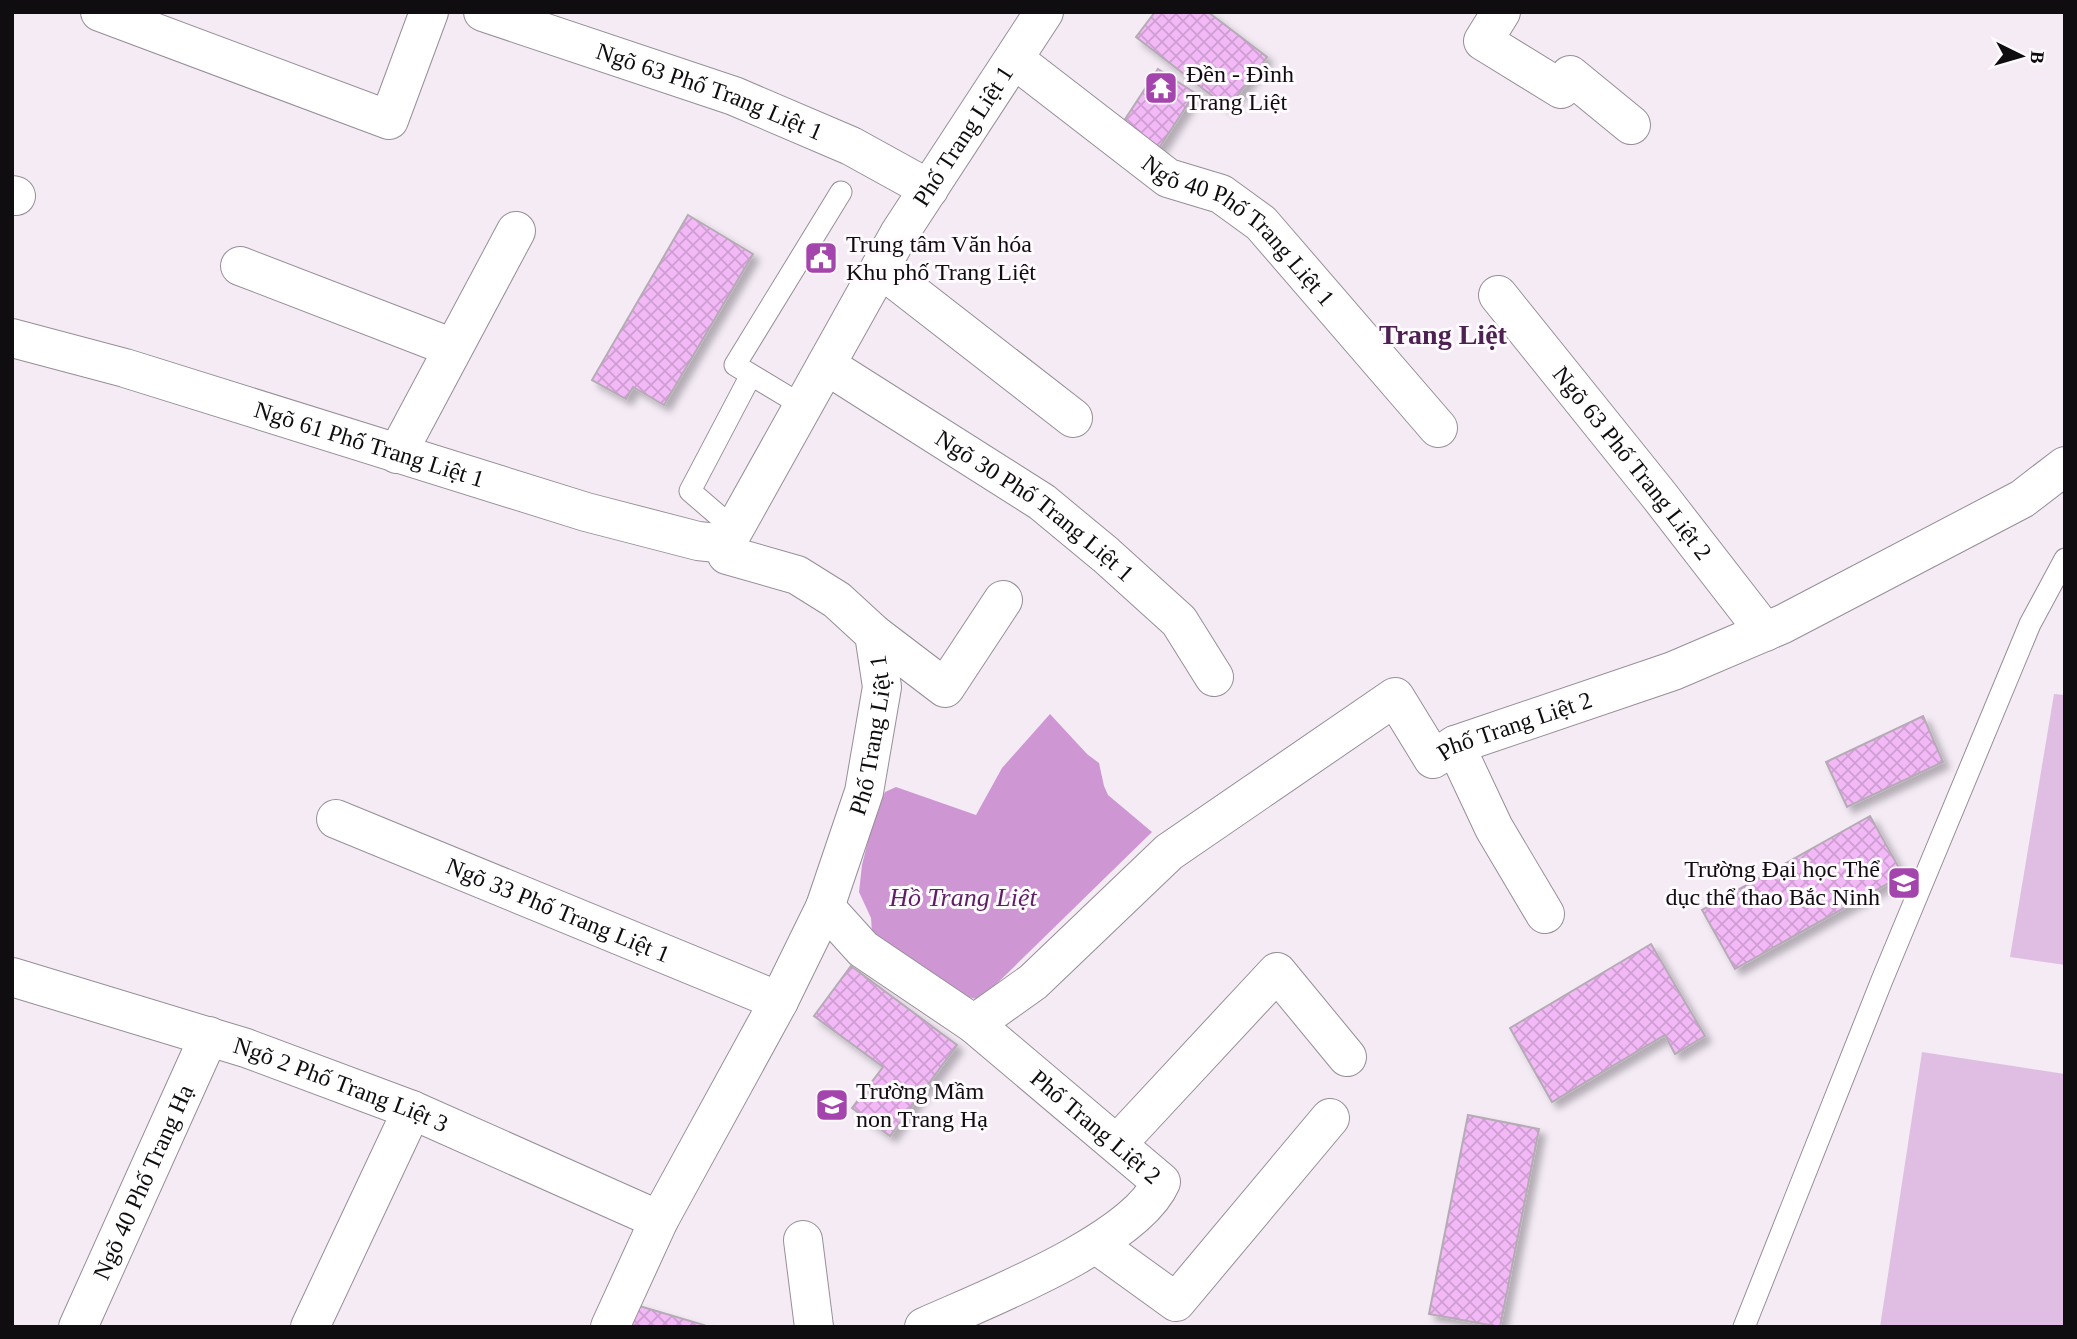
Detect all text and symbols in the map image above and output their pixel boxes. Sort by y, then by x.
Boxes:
north arrow [1986,21,2056,91]
street label: Ngõ 63 Phố Trang Liệt 1 [593,38,826,145]
text: B [2026,50,2048,65]
street label: Phố Trang Liệt 1 [908,61,1018,211]
place label: Đền - Đình Trang Liệt [1186,61,1294,115]
temple icon: Đền - Đình Trang Liệt [1142,69,1180,107]
street label: Ngõ 40 Phố Trang Liệt 1 [1137,150,1340,311]
place label: Trung tâm Văn hóa Khu phố Trang Liệt [846,231,1036,285]
public building icon: Trung tâm Văn hóa Khu phố Trang Liệt [802,239,840,277]
district label: Trang Liệt [1379,319,1508,350]
street label: Ngõ 63 Phố Trang Liệt 2 [1548,361,1717,565]
street label: Ngõ 61 Phố Trang Liệt 1 [251,396,488,492]
street label: Ngõ 30 Phố Trang Liệt 1 [931,425,1139,587]
street label: Phố Trang Liệt 1 [844,653,895,818]
street label: Phố Trang Liệt 2 [1432,687,1595,766]
street label: Ngõ 33 Phố Trang Liệt 1 [442,853,674,968]
place label: Trường Đại học Thể dục thể thao Bắc Ninh [1665,856,1880,910]
school or university icon: Trường Đại học Thể dục thể thao Bắc Ninh [1885,864,1923,902]
water label: Hồ Trang Liệt [888,883,1037,912]
street label: Ngõ 2 Phố Trang Liệt 3 [231,1032,452,1137]
street label: Phố Trang Liệt 2 [1025,1065,1166,1189]
place label: Trường Mầm non Trang Hạ [856,1078,988,1132]
street label: Ngõ 40 Phố Trang Hạ [88,1080,199,1283]
school or university icon: Trường Mầm non Trang Hạ [813,1086,851,1124]

